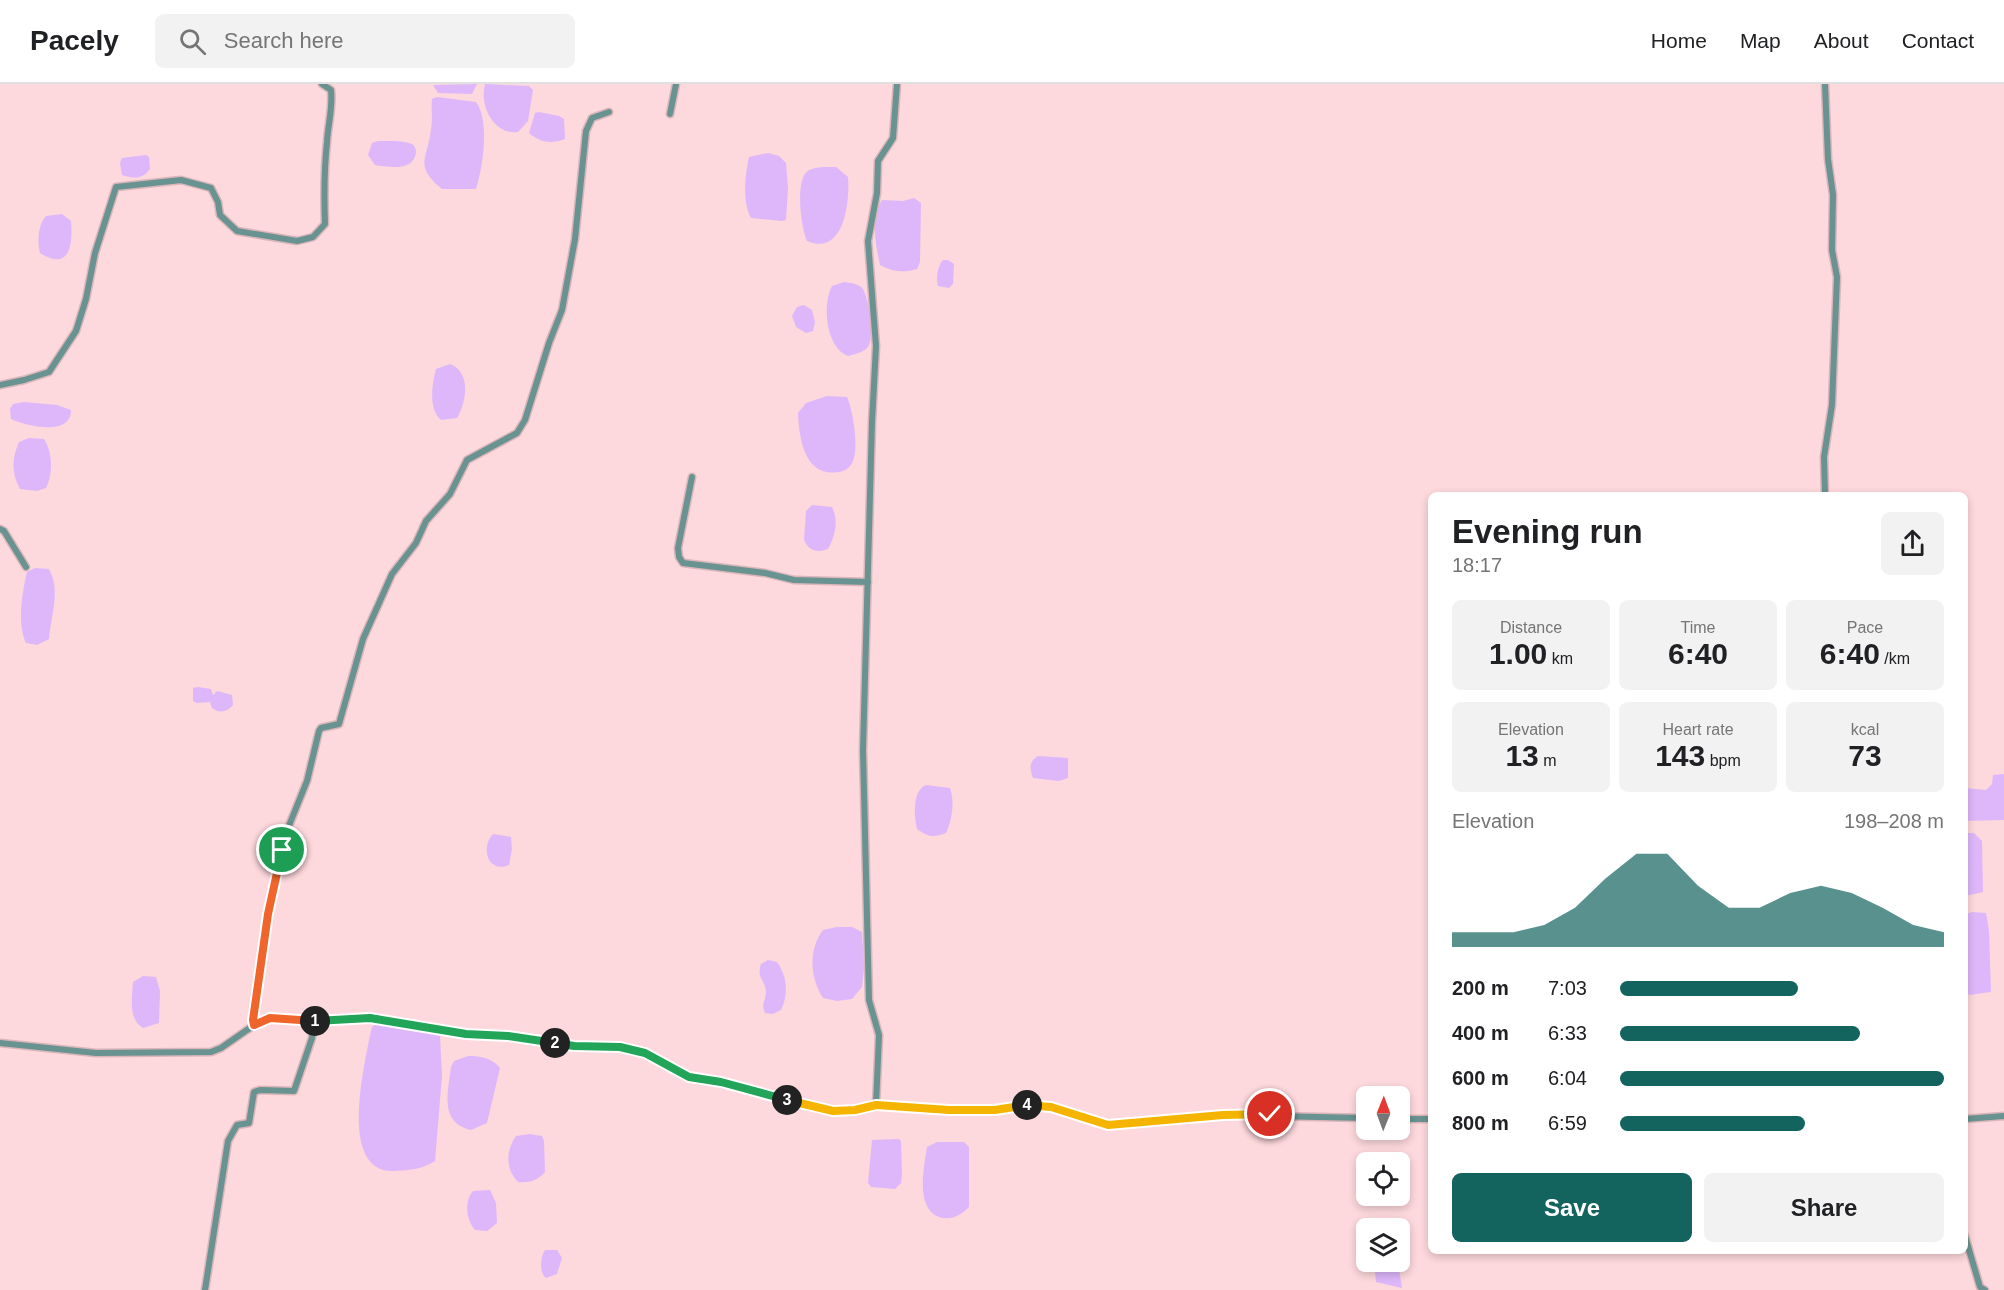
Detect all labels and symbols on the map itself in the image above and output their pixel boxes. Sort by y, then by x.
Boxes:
pin [256,824,307,875]
pin: 1 [300,1006,330,1036]
pin: 2 [540,1028,570,1058]
pin: 3 [772,1085,802,1115]
north arrow [1356,1086,1410,1140]
pin [1244,1088,1295,1139]
pin: 4 [1012,1090,1042,1120]

